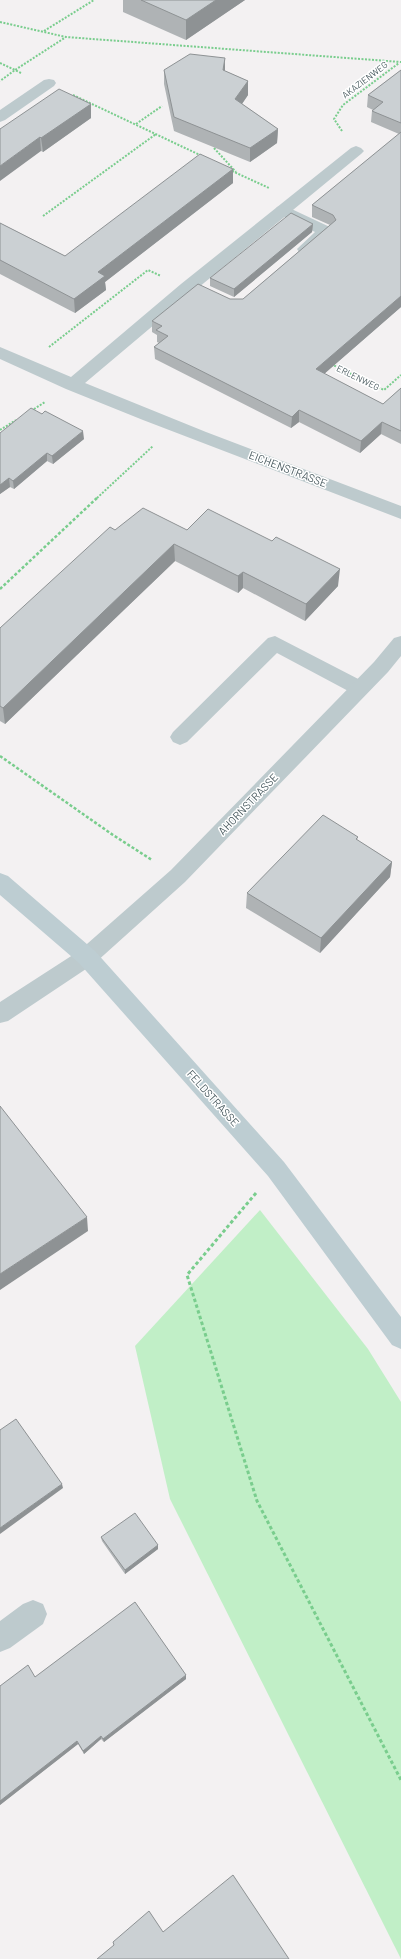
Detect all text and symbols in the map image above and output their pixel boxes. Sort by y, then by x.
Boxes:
street label: AKAZIENWEG [340,59,390,100]
street label: ERLENWEG [335,362,381,393]
street label: EICHENSTRASSE [247,448,329,490]
street label: AHORNSTRASSE [215,770,280,837]
street label: FELDSTRASSE [185,1067,242,1129]

